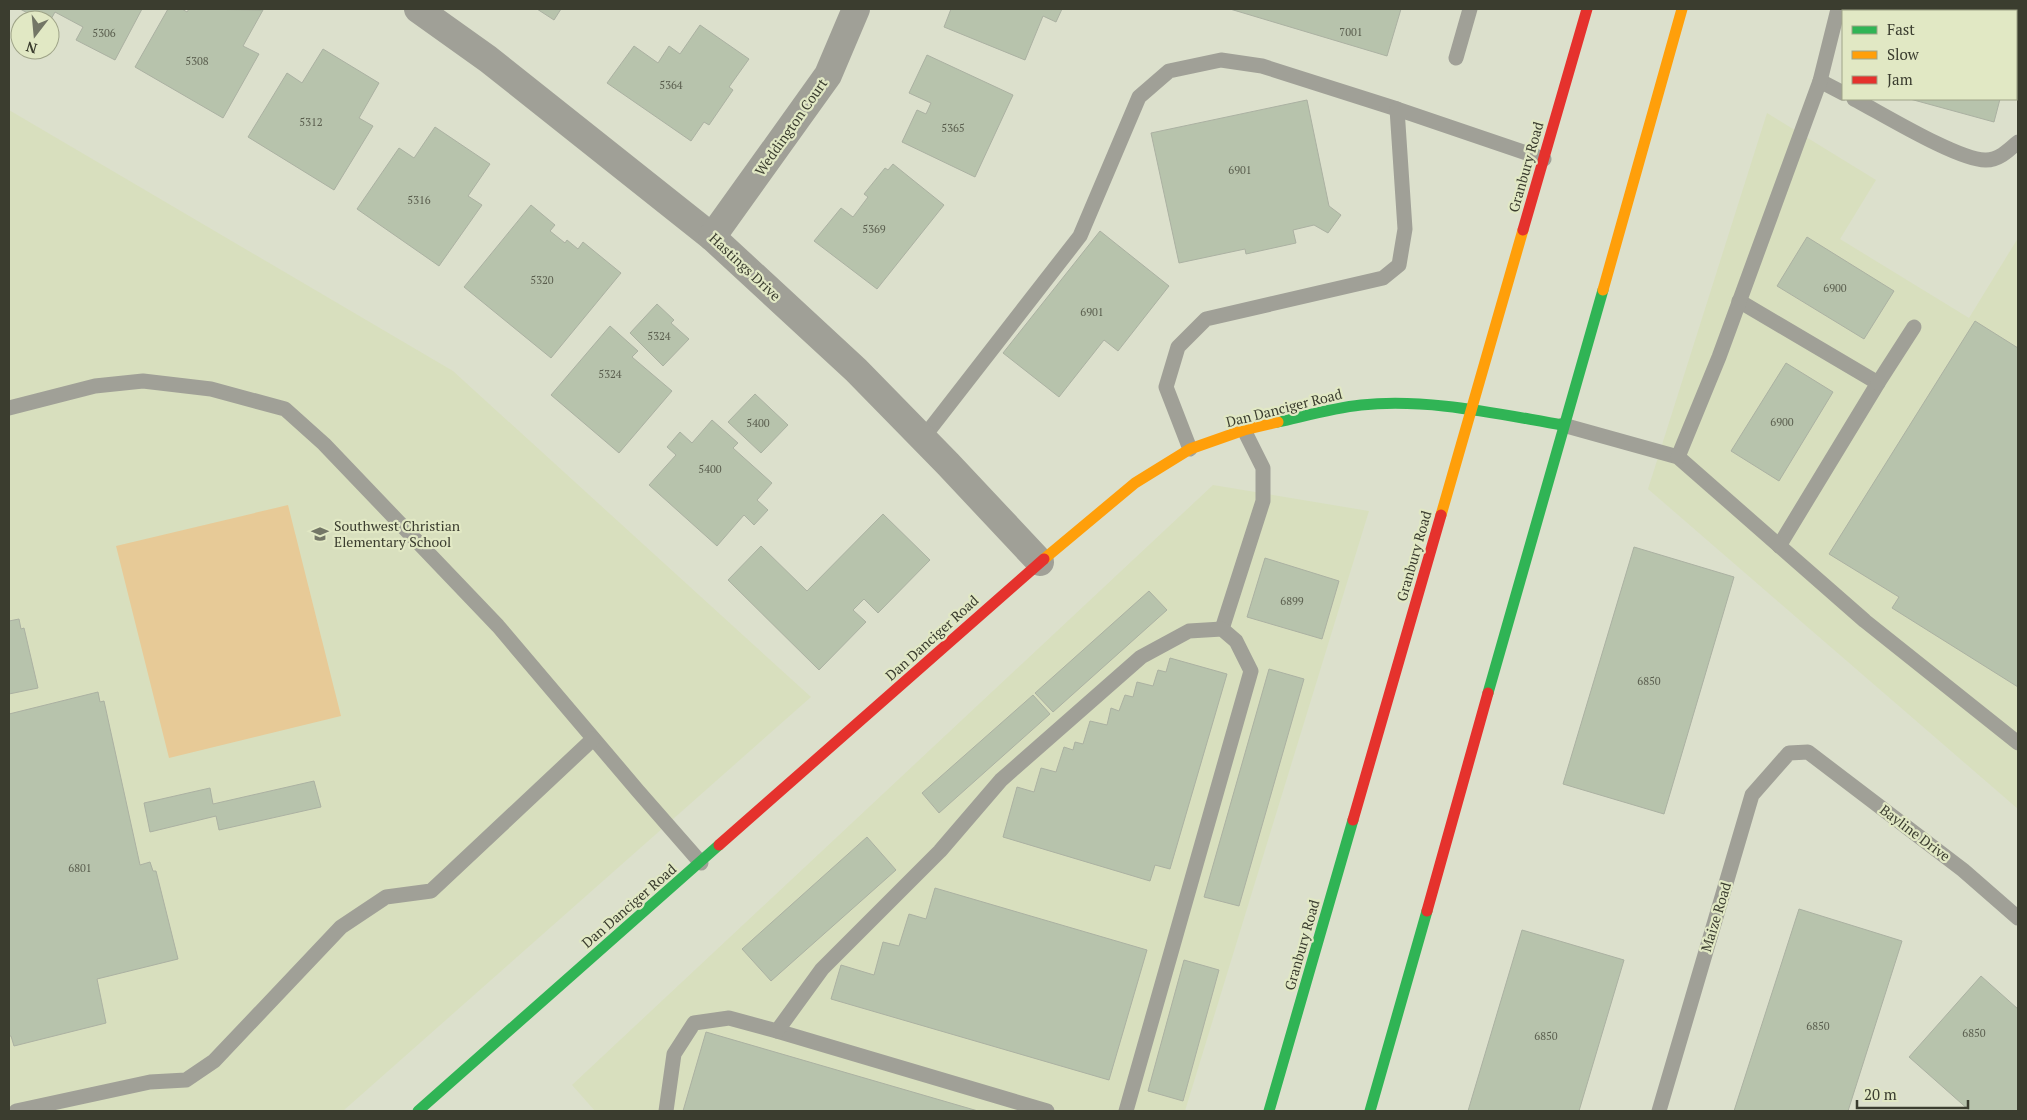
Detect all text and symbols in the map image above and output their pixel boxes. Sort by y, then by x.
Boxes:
north arrow [10,10,60,60]
legend [1842,10,2017,100]
text: Fast [1887,19,1915,39]
house number: 7001 [1339,25,1363,39]
house number: 5306 [92,26,116,40]
text: N [23,37,39,59]
text: Slow [1887,44,1920,64]
house number: 5308 [185,54,209,68]
text: Jam [1887,69,1913,89]
street label: Weddington Court [750,74,832,179]
house number: 5364 [659,78,683,92]
house number: 5312 [299,115,323,129]
street label: Granbury Road [1504,119,1548,214]
house number: 5365 [941,121,965,135]
house number: 6901 [1228,163,1252,177]
house number: 5316 [407,193,431,207]
house number: 5369 [862,222,886,236]
street label: Hastings Drive [705,229,785,305]
house number: 5320 [530,273,554,287]
house number: 6900 [1823,281,1847,295]
house number: 6901 [1080,305,1104,319]
house number: 5324 [647,329,671,343]
house number: 5324 [598,367,622,381]
street label: Dan Danciger Road [1224,384,1344,431]
house number: 6900 [1770,415,1794,429]
house number: 5400 [746,416,770,430]
house number: 5400 [698,462,722,476]
street label: Granbury Road [1392,508,1436,603]
place label: Southwest Christian Elementary School [334,516,461,551]
school or university icon: Southwest Christian Elementary School [310,524,330,544]
street label: Dan Danciger Road [881,591,982,685]
house number: 6899 [1280,594,1304,608]
house number: 6850 [1637,674,1661,688]
street label: Bayline Drive [1876,800,1954,865]
street label: Dan Danciger Road [577,859,680,952]
house number: 6801 [68,861,92,875]
street label: Maize Road [1696,880,1735,954]
street label: Granbury Road [1280,897,1324,992]
house number: 6850 [1806,1019,1830,1033]
house number: 6850 [1962,1026,1986,1040]
house number: 6850 [1534,1029,1558,1043]
scale bar [1857,1078,1968,1110]
text: 20 m [1864,1084,1897,1104]

